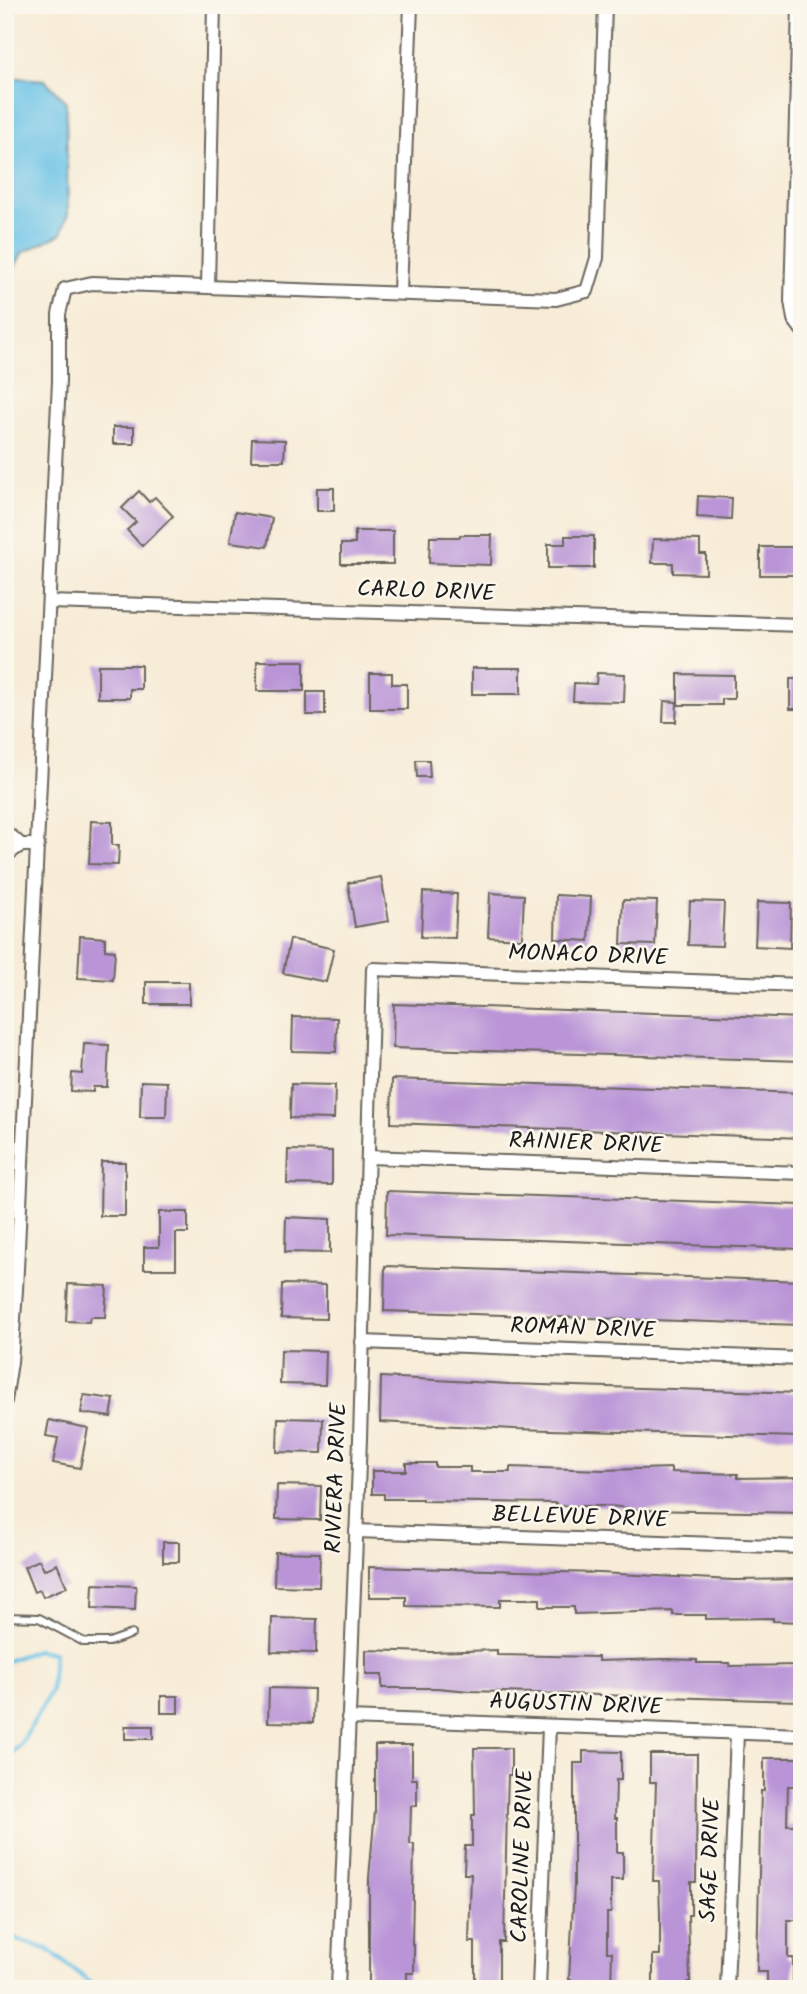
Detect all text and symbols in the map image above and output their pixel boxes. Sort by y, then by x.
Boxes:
street label: CARLO DRIVE [356,572,496,612]
street label: MONACO DRIVE [507,935,669,977]
street label: RAINIER DRIVE [508,1123,664,1165]
street label: ROMAN DRIVE [510,1308,657,1350]
street label: RIVIERA DRIVE [316,1401,358,1554]
street label: BELLEVUE DRIVE [491,1497,669,1539]
street label: AUGUSTIN DRIVE [489,1684,664,1726]
street label: CAROLINE DRIVE [502,1768,544,1944]
street label: SAGE DRIVE [691,1797,731,1923]

